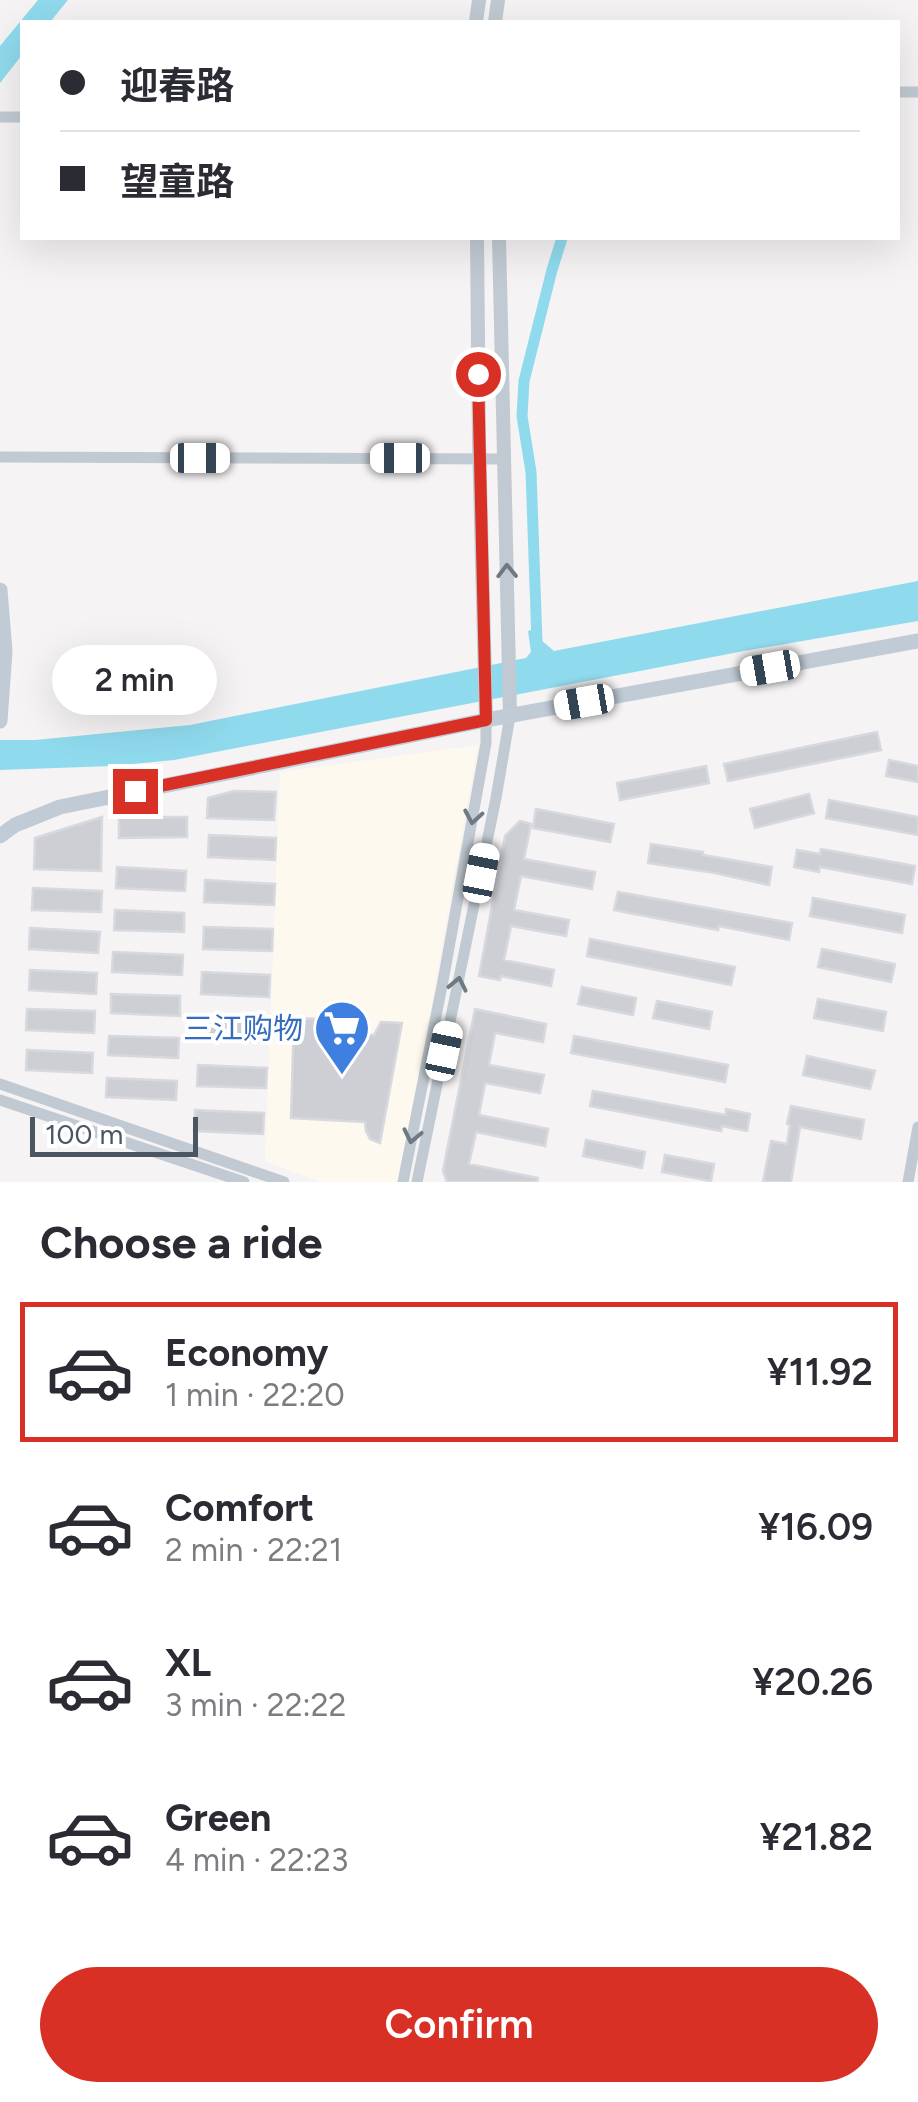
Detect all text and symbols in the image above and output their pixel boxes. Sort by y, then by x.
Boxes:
text: 迎春路 [120,63,234,109]
text: 望童路 [120,159,234,205]
route start [456,352,501,397]
car [170,443,230,473]
car [370,443,430,473]
one-way arrow [496,562,518,578]
callout: 2 min [52,646,218,716]
car [738,648,802,688]
text: 2 min [95,661,174,699]
car [552,682,616,722]
route end [113,769,158,814]
one-way arrow [463,809,484,825]
car [461,841,501,905]
one-way arrow [447,975,468,992]
supermarket icon: 三江购物 [312,998,372,1077]
place label: 三江购物 [183,1010,303,1047]
car [423,1019,465,1083]
scale bar [30,1112,198,1156]
text: 100 m [45,1117,123,1151]
one-way arrow [402,1127,423,1144]
text: Choose a ride [40,1215,322,1269]
icon: car [45,1327,135,1417]
text: Economy [165,1330,328,1376]
text: ¥11.92 [767,1349,873,1395]
text: 1 min · 22:20 [165,1376,345,1414]
icon: car [45,1482,135,1572]
text: Comfort [165,1485,314,1531]
text: ¥16.09 [758,1504,873,1550]
text: 2 min · 22:21 [165,1531,342,1569]
icon: car [45,1637,135,1727]
text: XL [165,1640,211,1686]
text: ¥20.26 [753,1659,873,1705]
text: 3 min · 22:22 [165,1686,346,1724]
icon: car [45,1792,135,1882]
text: Green [165,1795,271,1841]
text: ¥21.82 [760,1814,873,1860]
text: 4 min · 22:23 [165,1841,348,1879]
button: Confirm [40,1967,878,2082]

